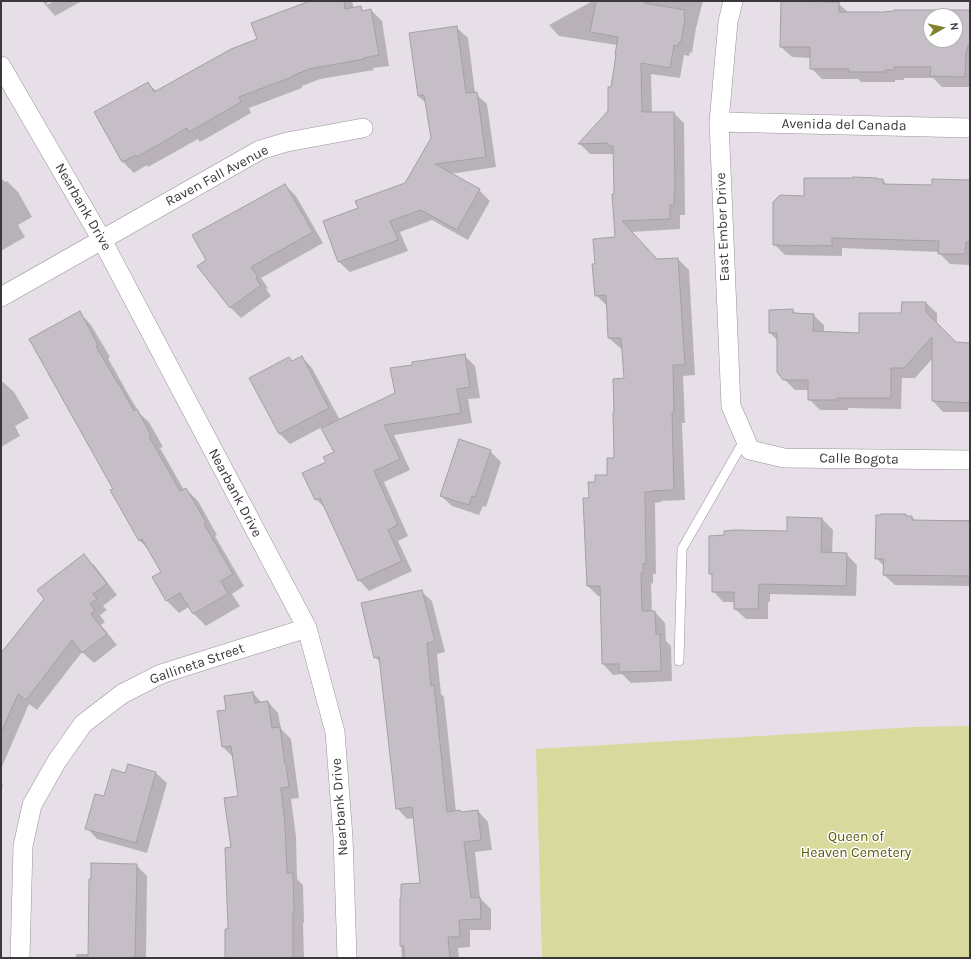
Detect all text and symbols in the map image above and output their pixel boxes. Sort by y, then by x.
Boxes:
north arrow [923,8,963,48]
text: N [947,22,961,31]
street label: Avenida del Canada [781,116,907,134]
street label: Raven Fall Avenue [163,142,271,210]
street label: Nearbank Drive [51,160,115,254]
street label: East Ember Drive [713,172,733,282]
street label: Nearbank Drive [205,446,265,540]
street label: Calle Bogota [819,450,899,468]
street label: Gallineta Street [147,640,247,688]
street label: Nearbank Drive [328,758,352,856]
park label: Queen of Heaven Cemetery [801,829,911,862]

